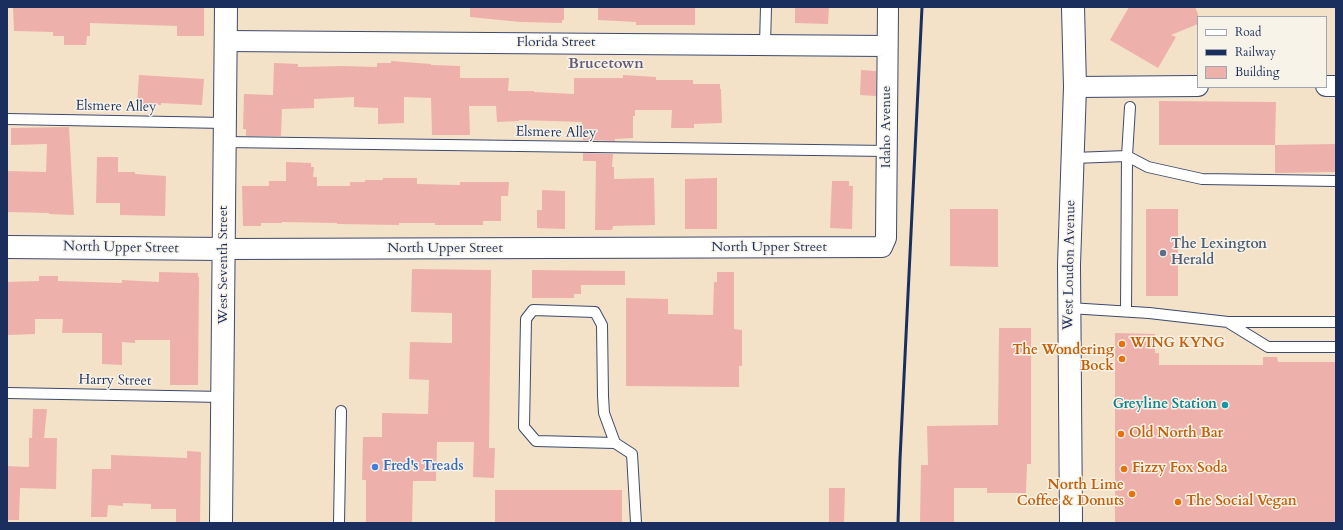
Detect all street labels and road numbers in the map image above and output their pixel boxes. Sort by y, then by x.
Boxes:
street label: Florida Street [516,35,596,51]
street label: Idaho Avenue [879,86,895,168]
street label: Elsmere Alley [75,98,157,116]
street label: Elsmere Alley [515,124,597,142]
street label: West Loudon Avenue [1060,200,1080,330]
street label: West Seventh Street [216,206,232,324]
street label: North Upper Street [63,239,179,257]
street label: North Upper Street [711,240,827,256]
street label: North Upper Street [387,241,503,257]
street label: Harry Street [78,372,152,390]

